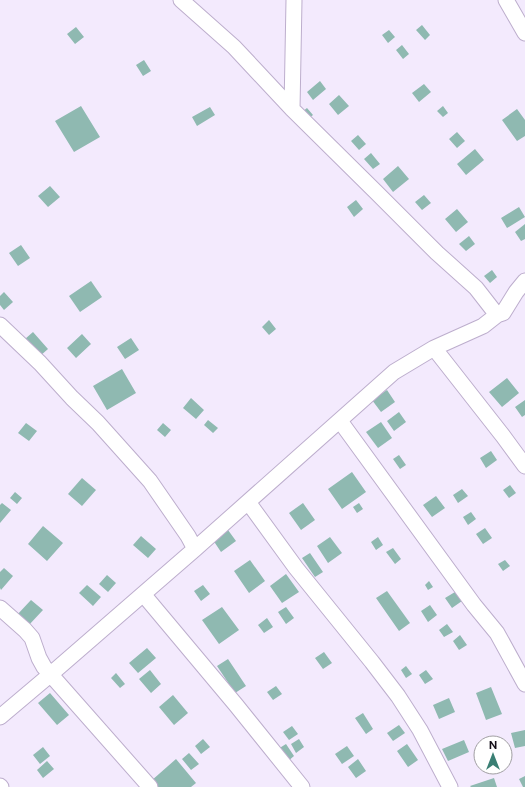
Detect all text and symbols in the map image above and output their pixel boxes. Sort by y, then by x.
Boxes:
north arrow [473,735,513,775]
text: N [489,739,497,751]

